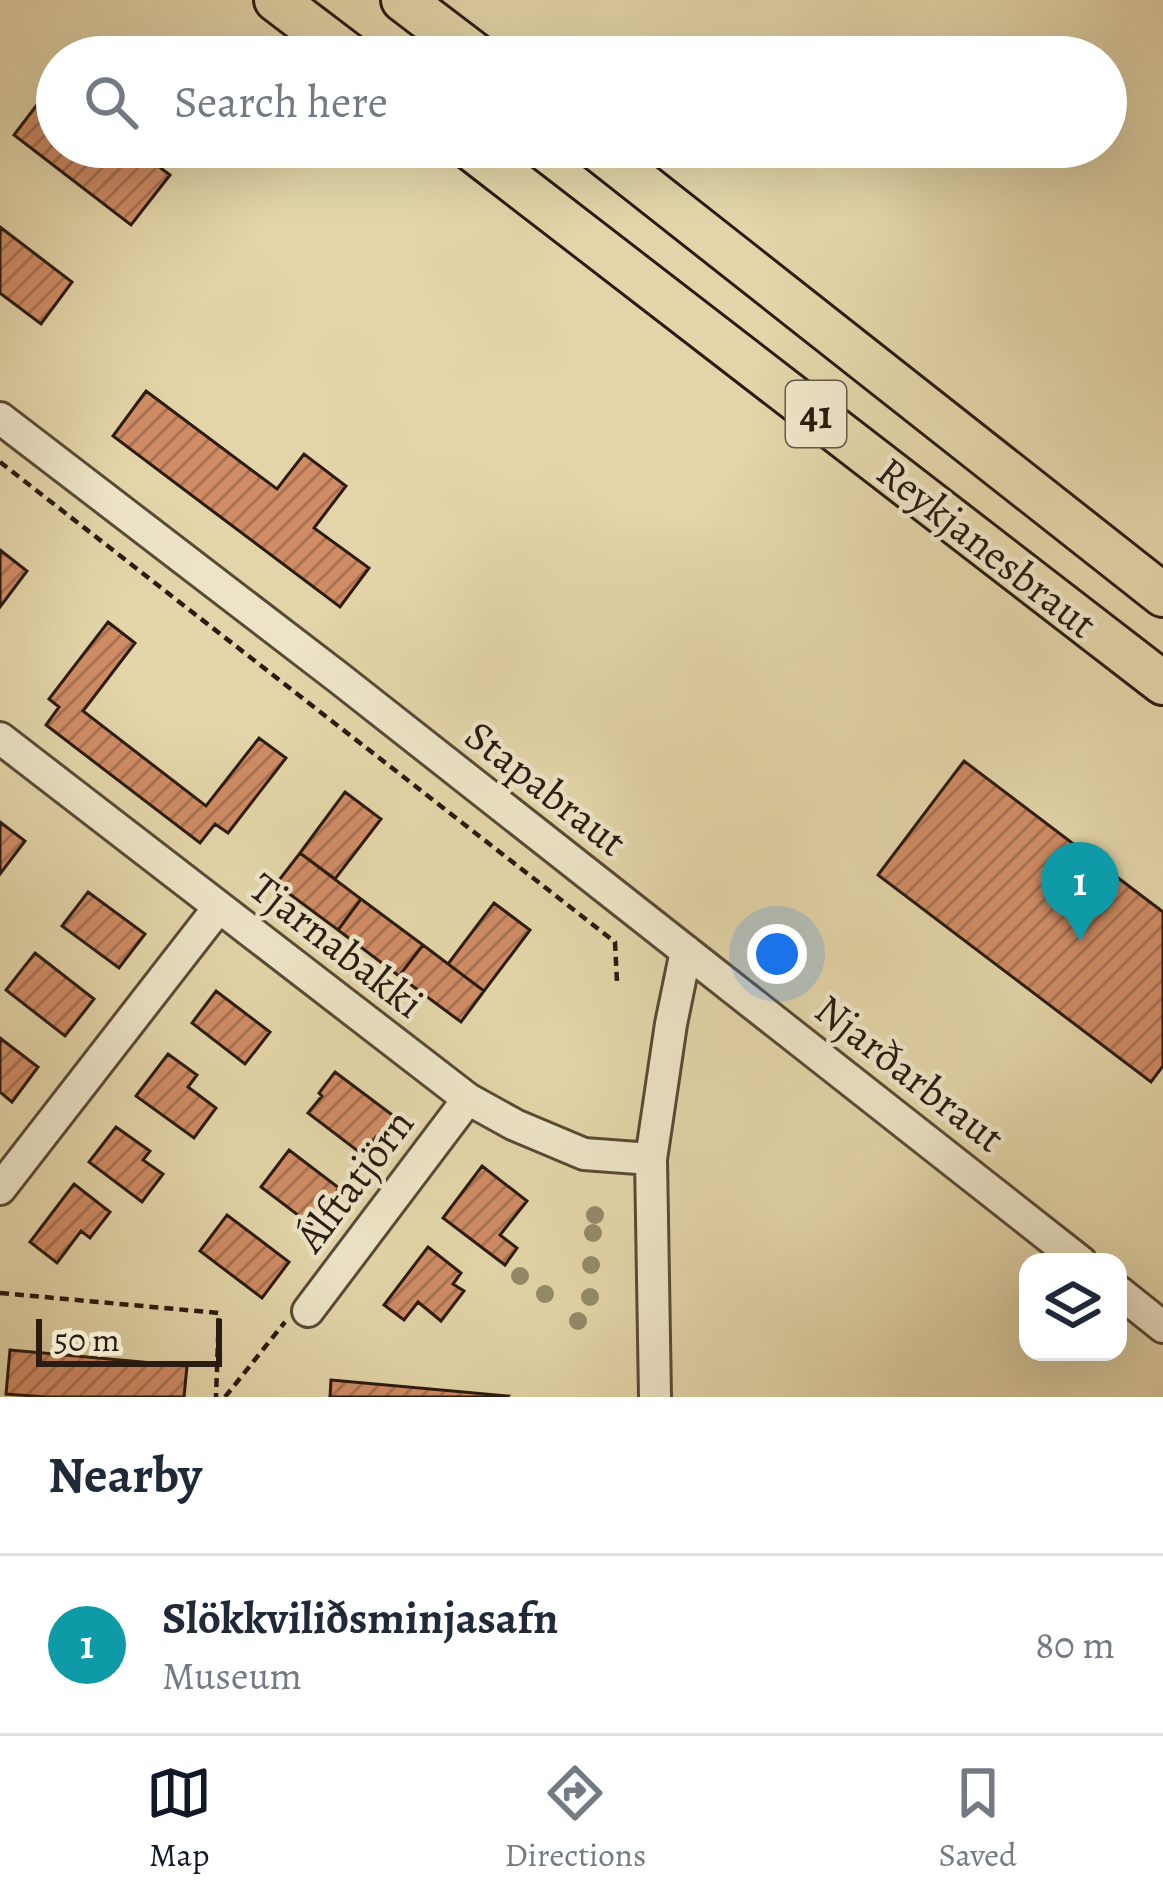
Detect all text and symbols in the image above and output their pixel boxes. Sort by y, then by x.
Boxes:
search box [36,36,1127,168]
icon: search [78,69,144,135]
text: Search here [174,71,388,133]
road number: 41 [786,381,846,447]
street label: Reykjanesbraut [865,443,1109,651]
street label: Stapabraut [453,707,639,869]
pin: 1 [1041,842,1119,941]
street label: Tjarnabakki [238,859,436,1031]
your location [747,924,807,984]
street label: Njarðarbraut [803,981,1017,1165]
street label: Álftatjörn [281,1097,426,1264]
map controls [1019,1253,1127,1361]
button: layers [1019,1253,1127,1361]
scale bar [36,1313,222,1366]
text: 50 m [54,1317,120,1362]
text: Nearby [48,1440,202,1510]
text: Slökkviliðsminjasafn [162,1587,558,1649]
text: 1 [80,1618,94,1671]
text: 80 m [1035,1618,1115,1671]
text: Museum [162,1649,302,1702]
tab: Map [146,1760,212,1877]
tab: Directions [505,1760,646,1877]
tab: Saved [939,1760,1017,1877]

